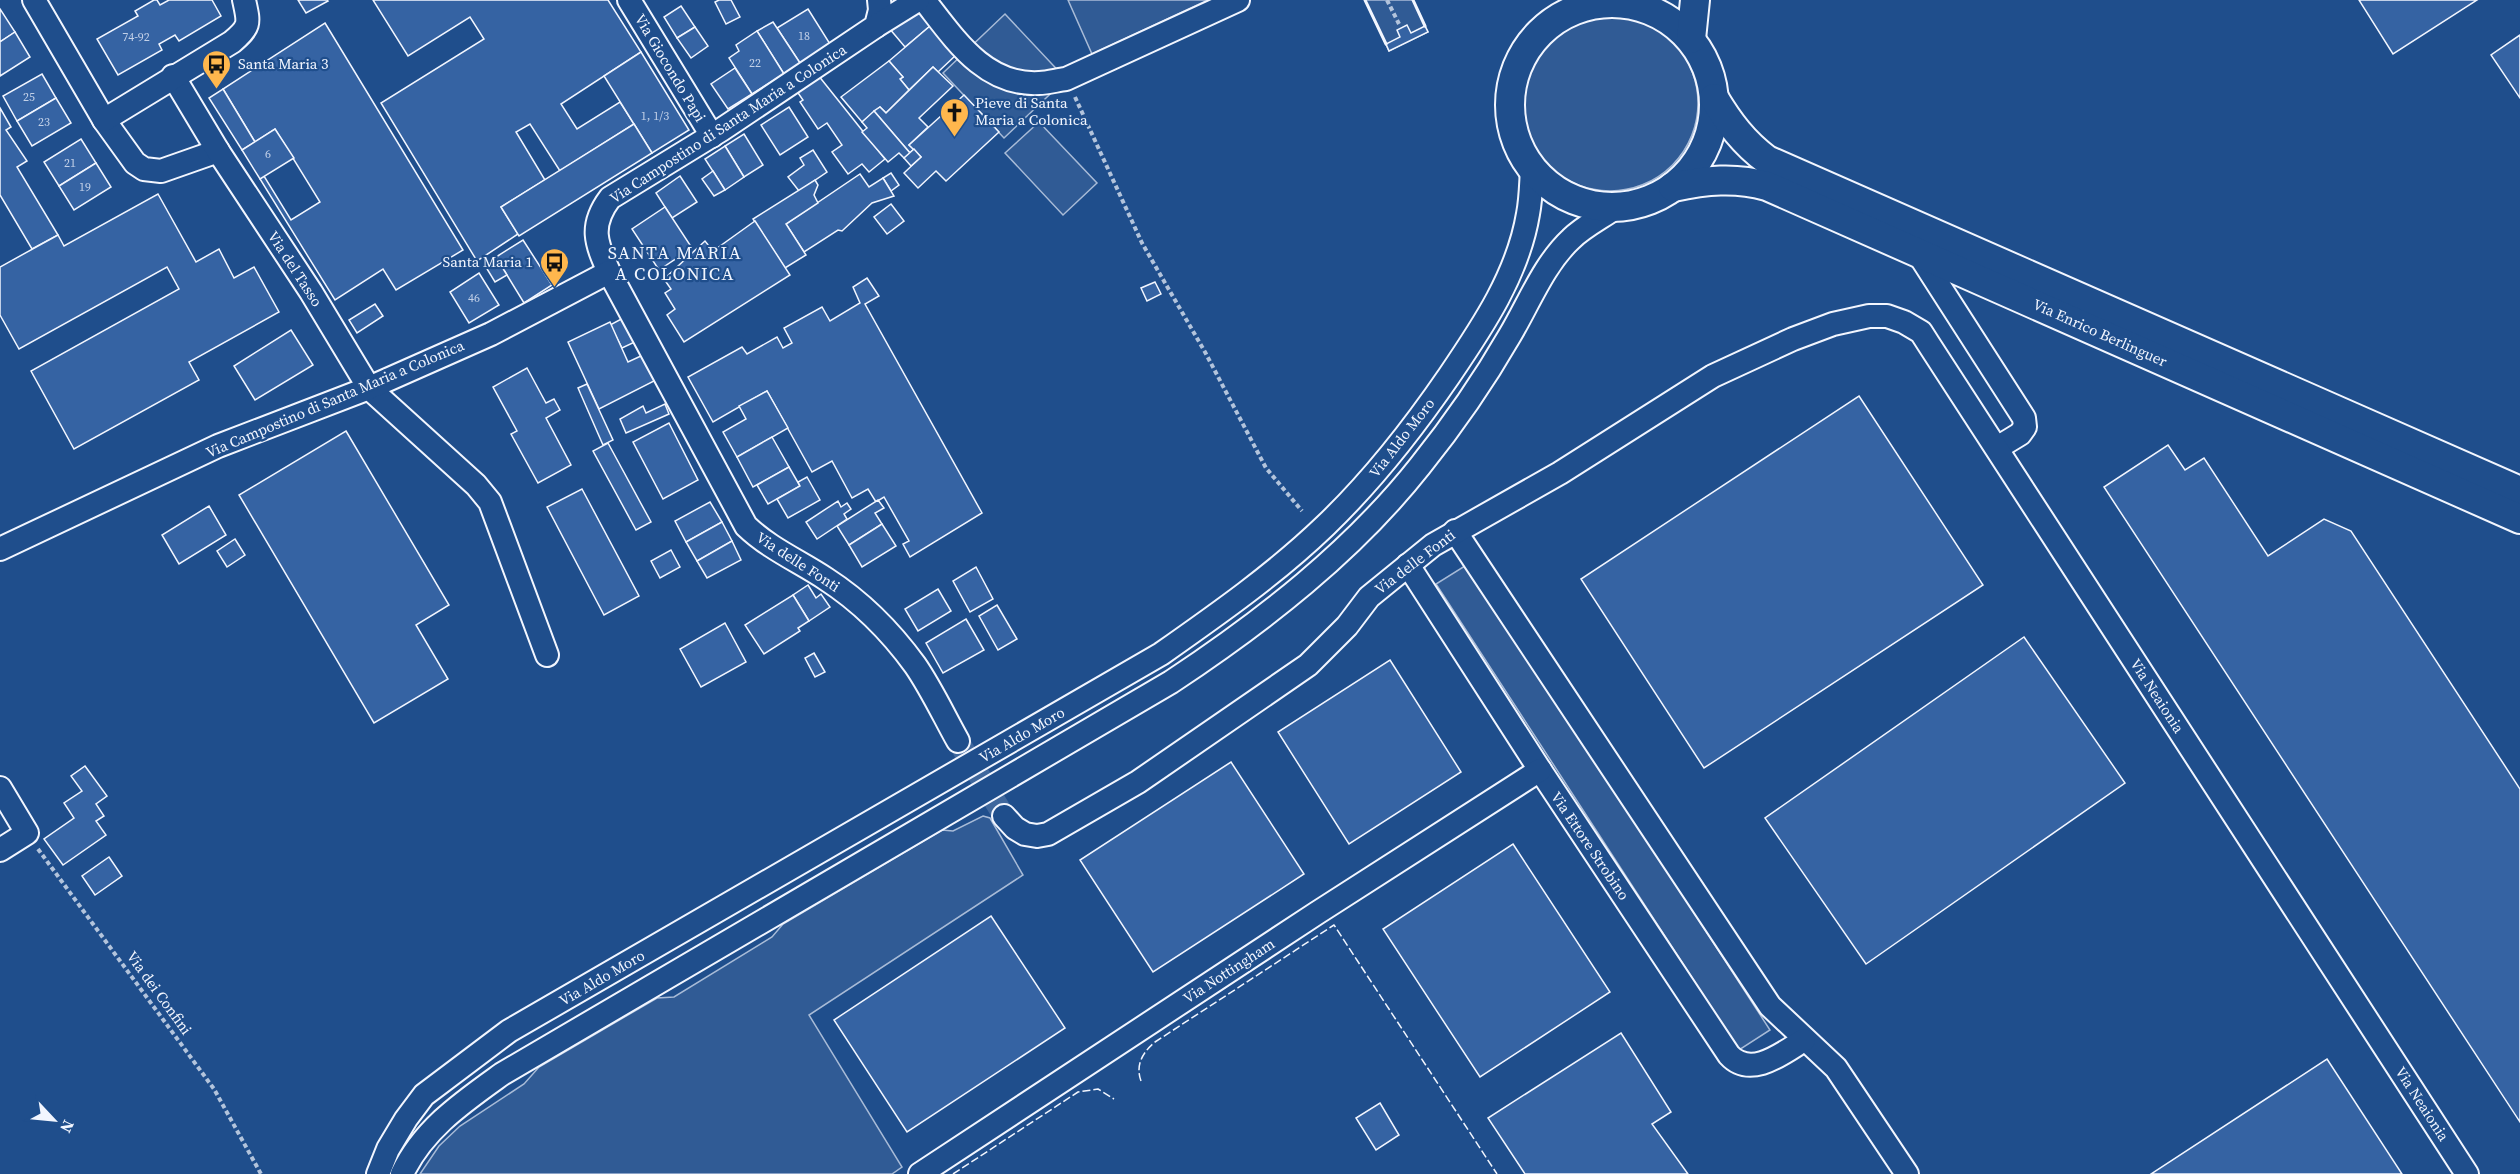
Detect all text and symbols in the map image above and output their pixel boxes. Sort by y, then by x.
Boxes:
street label: Via Giocondo Papi [630,10,711,126]
house number: 18 [798,28,810,44]
house number: 74-92 [122,29,150,45]
street label: Via Campostino di Santa Maria a Colonica [605,39,851,208]
bus stop icon: Santa Maria 3 [201,48,233,90]
place label: Santa Maria 3 [238,53,329,74]
house number: 22 [749,55,761,71]
house number: 25 [23,89,35,105]
place label: Pieve di Santa Maria a Colonica [975,92,1088,130]
church icon: Pieve di Santa Maria a Colonica [938,96,970,138]
house number: 1, 1/3 [641,108,669,124]
house number: 23 [38,114,50,130]
house number: 6 [265,146,271,162]
house number: 21 [64,155,76,171]
house number: 19 [79,179,91,195]
street label: Via del Tasso [263,227,328,311]
district label: SANTA MARIA A COLONICA [608,240,742,286]
bus stop icon: Santa Maria 1 [538,246,570,288]
place label: Santa Maria 1 [443,251,533,272]
house number: 46 [468,290,480,306]
street label: Via Enrico Berlinguer [2030,293,2171,372]
street label: Via Campostino di Santa Maria a Colonica [202,334,467,463]
street label: Via Aldo Moro [1364,393,1439,482]
street label: Via delle Fonti [1370,524,1459,599]
street label: Via delle Fonti [752,527,844,597]
street label: Via Neaionia [2125,654,2190,737]
street label: Via Aldo Moro [975,702,1068,768]
street label: Via Ettore Strobino [1546,787,1635,904]
street label: Via Nottingham [1179,933,1279,1008]
street label: Via Aldo Moro [555,945,648,1011]
street label: Via dei Confini [122,947,197,1039]
street label: Via Neaionia [2390,1062,2455,1145]
north arrow [24,1090,84,1150]
text: N [55,1117,80,1137]

